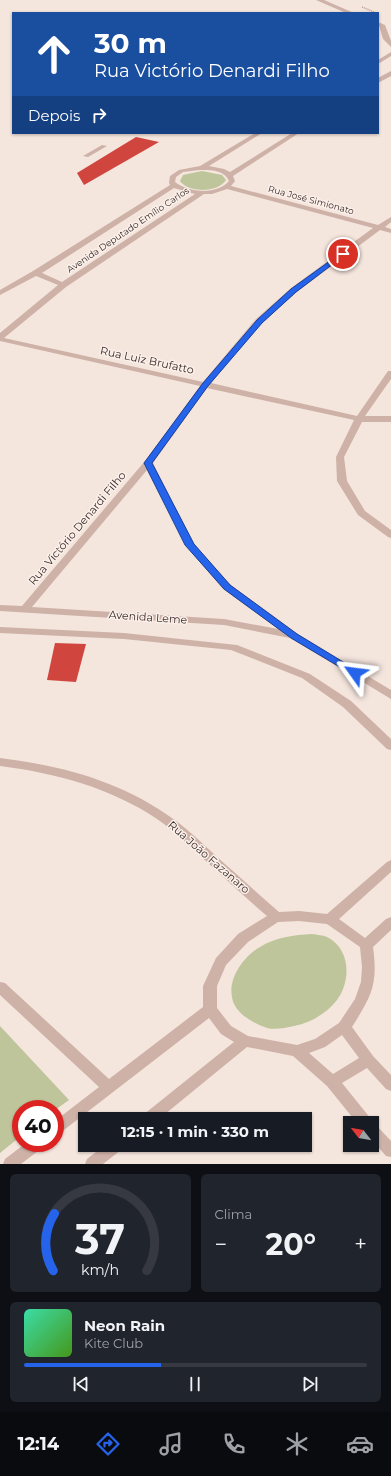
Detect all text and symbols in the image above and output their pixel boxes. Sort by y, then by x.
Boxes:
text: 30 m [94,26,167,60]
icon: ahead [28,28,80,80]
text: Rua Victório Denardi Filho [94,60,330,82]
icon: right [88,104,110,126]
text: Depois [28,106,80,125]
street label: Rua José Simionato [267,183,356,216]
street label: Avenida Deputado Emílio Carlos [65,184,191,275]
pin [326,237,360,271]
icon: arrive [332,243,354,265]
street label: Rua Luiz Brufatto [99,343,195,377]
street label: Rua Victório Denardi Filho [25,468,129,588]
street label: Avenida Leme [108,607,188,627]
position arrow [334,652,376,694]
street label: Rua João Fazanaro [165,818,253,896]
speed limit sign: 40 [12,1100,64,1152]
north arrow [343,1116,379,1152]
map controls [343,1116,379,1152]
text: 12:15 · 1 min · 330 m [121,1122,269,1141]
text: Clima [215,1206,252,1222]
text: 37 [74,1214,125,1264]
text: 20° [265,1226,316,1263]
text: − [215,1231,227,1258]
text: + [354,1231,367,1258]
text: km/h [81,1261,119,1279]
text: Neon Rain [84,1316,165,1335]
text: Kite Club [84,1335,143,1351]
icon: previous [70,1373,92,1395]
icon: pause [184,1373,206,1395]
icon: next [299,1373,321,1395]
icon: directions [94,1430,122,1458]
icon: music [157,1430,185,1458]
icon: phone [220,1430,248,1458]
icon: climate [283,1430,311,1458]
icon: car [346,1430,374,1458]
text: 12:14 [17,1433,59,1455]

